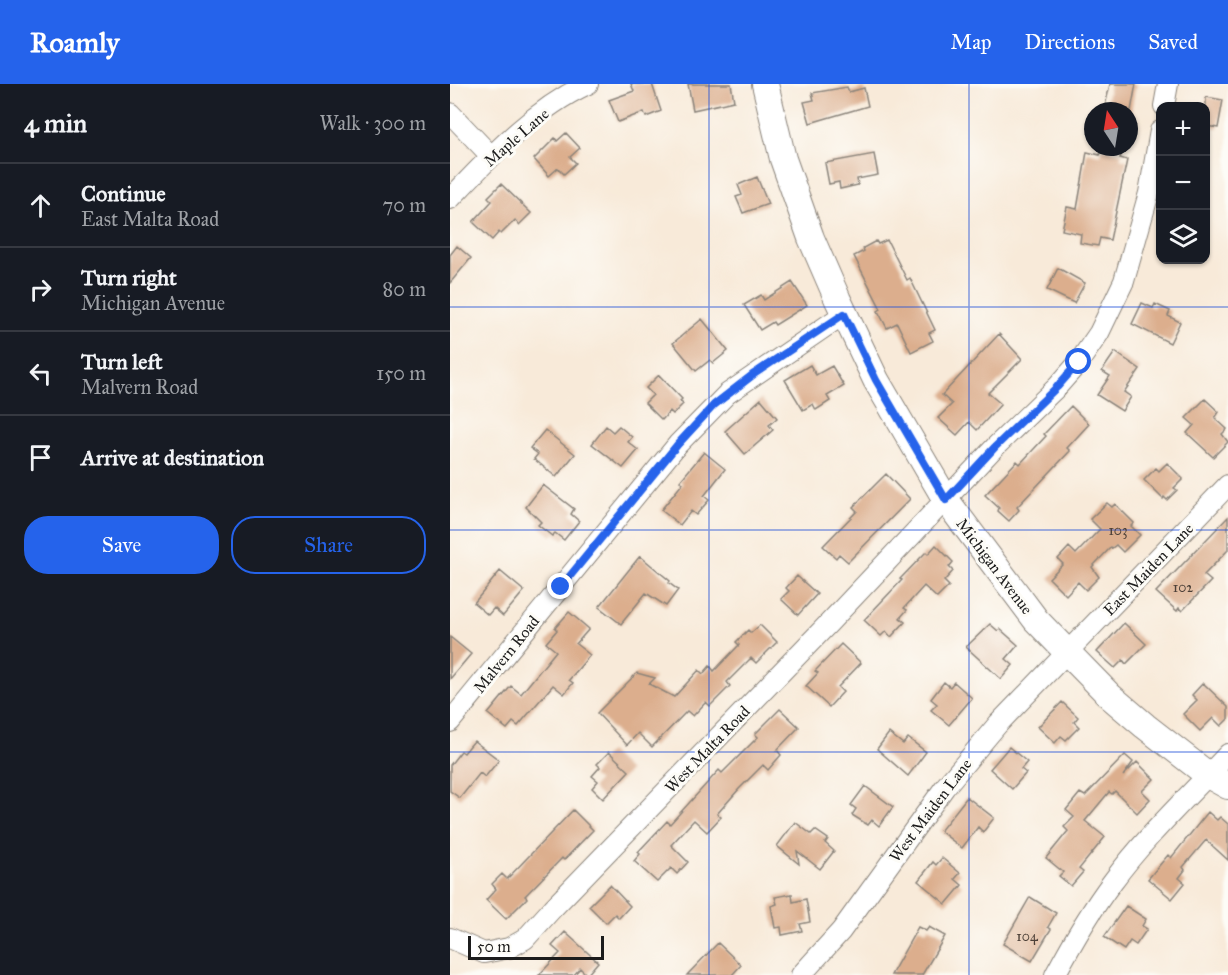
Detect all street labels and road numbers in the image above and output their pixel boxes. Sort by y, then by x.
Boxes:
street label: Maple Lane [480,104,553,171]
street label: Michigan Avenue [952,515,1037,619]
street label: East Maiden Lane [1099,519,1198,620]
street label: Malvern Road [470,612,543,697]
street label: West Malta Road [661,702,754,797]
street label: West Maiden Lane [885,755,976,866]

